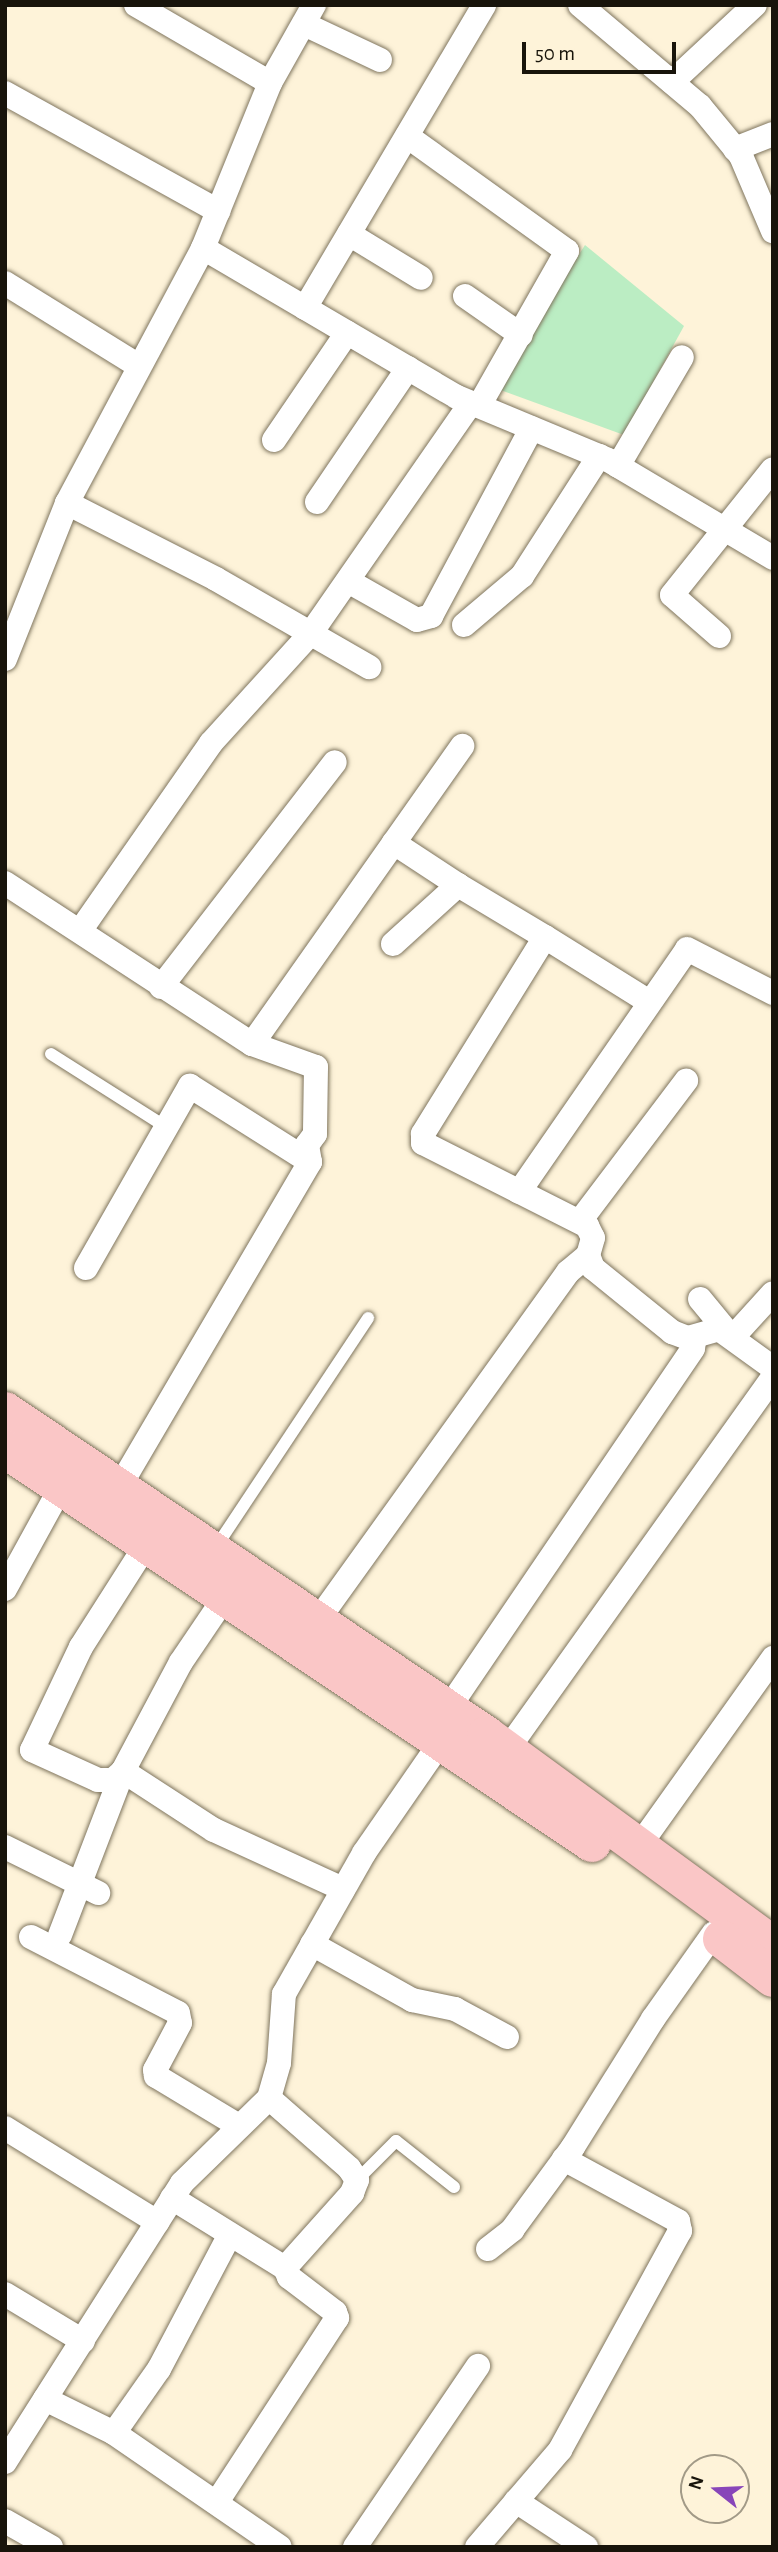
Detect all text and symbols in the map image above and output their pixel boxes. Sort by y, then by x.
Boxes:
scale bar [526,28,680,72]
text: 50 m [535,43,575,64]
north arrow [680,2454,750,2524]
text: N [685,2474,708,2492]

